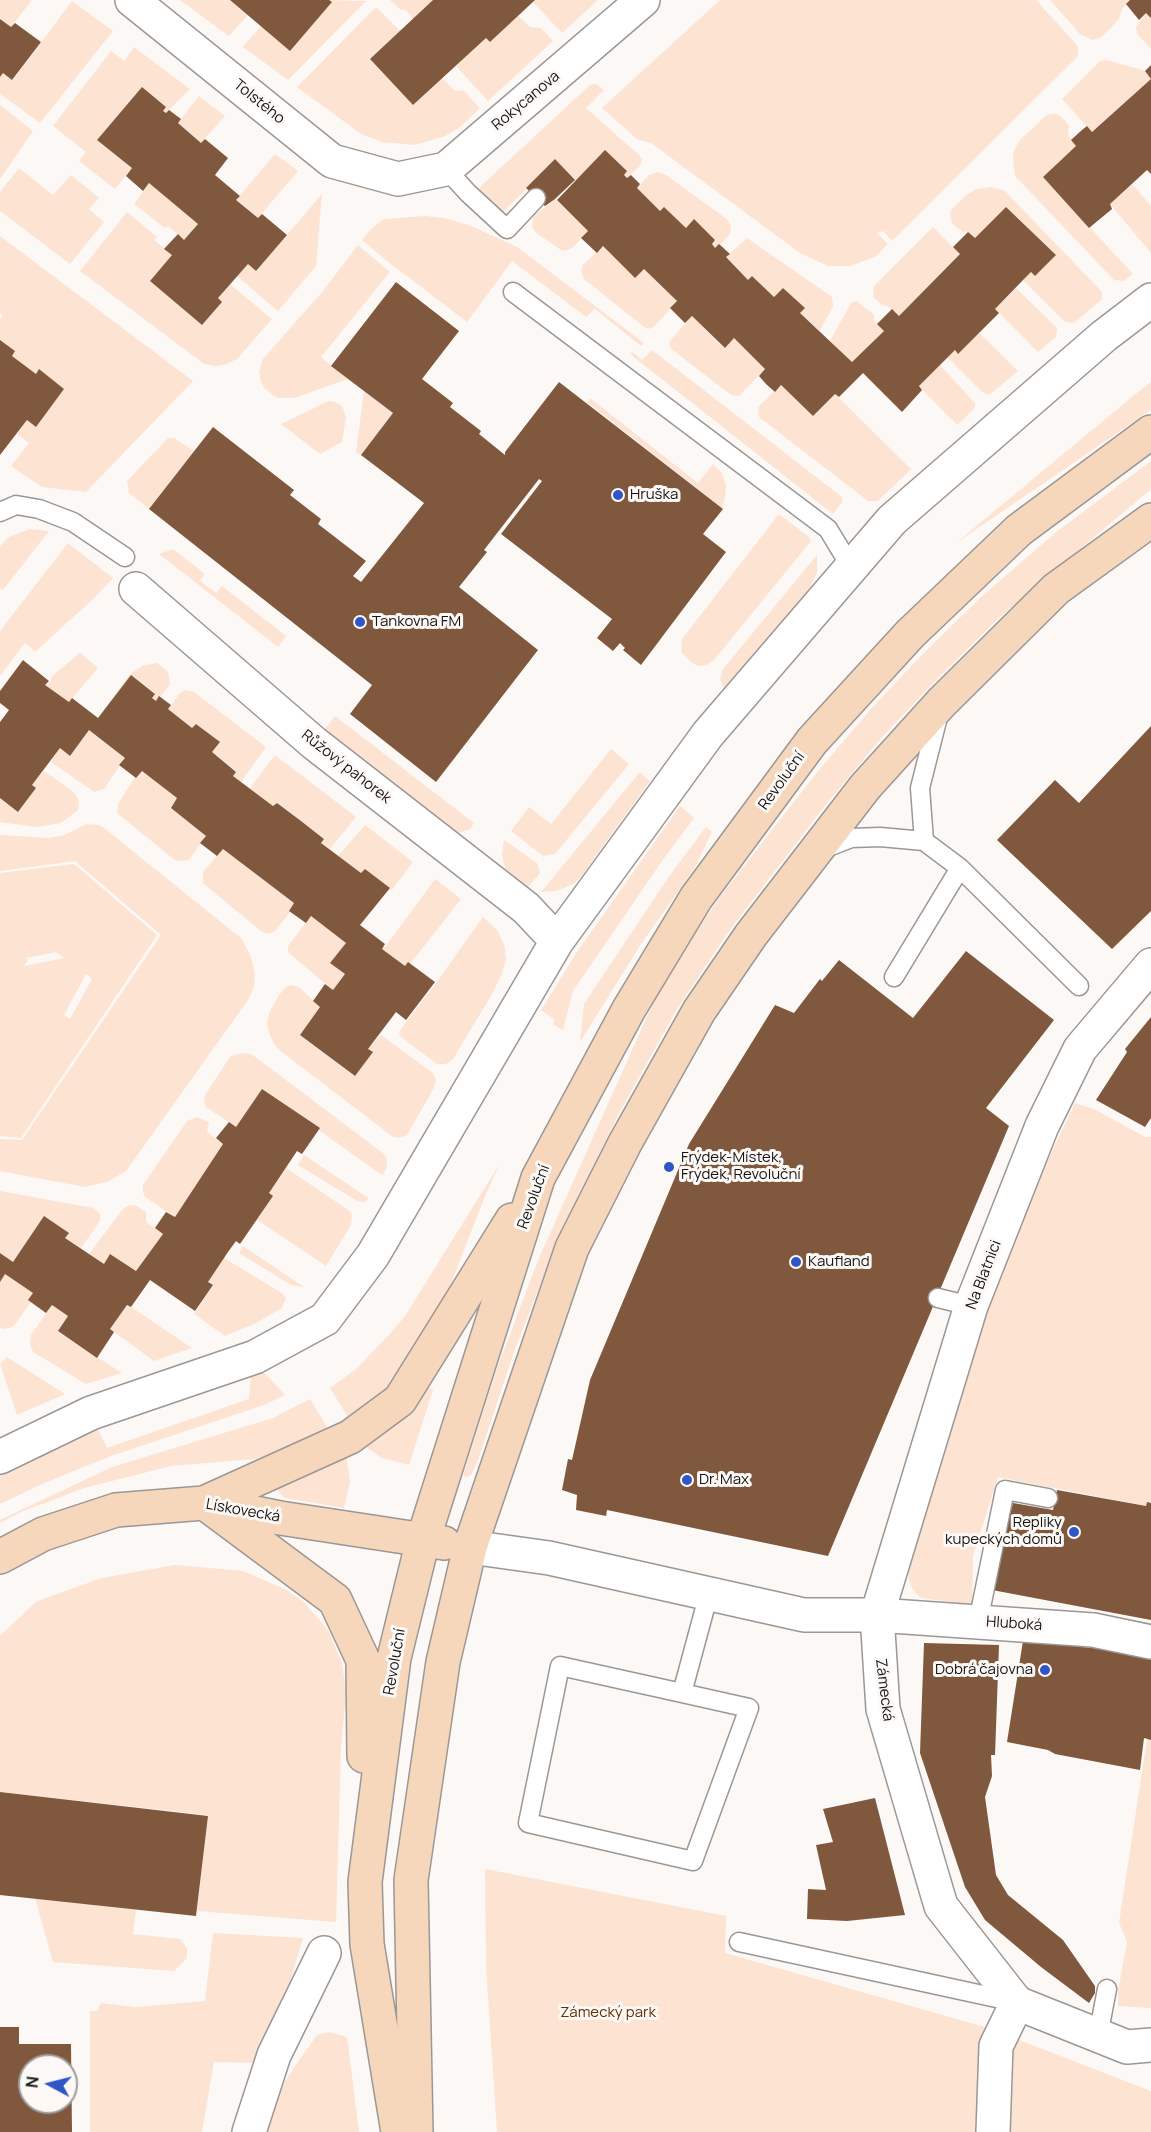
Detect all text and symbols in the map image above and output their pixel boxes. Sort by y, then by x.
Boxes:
street label: Rokycanova [488,67,564,135]
street label: Tolstého [230,76,288,128]
place label: Hruška [630,486,678,504]
marker: Hruška [611,488,625,502]
place label: Tankovna FM [372,613,461,631]
marker: Tankovna FM [353,615,367,629]
street label: Růžový pahorek [297,726,395,808]
street label: Revoluční [755,749,809,813]
place label: Frýdek-Místek, Frýdek, Revoluční [681,1149,801,1184]
marker: Frýdek-Místek, Frýdek, Revoluční [662,1160,676,1174]
street label: Revoluční [514,1162,554,1232]
street label: Na Blatnici [963,1238,1005,1312]
place label: Kaufland [808,1253,870,1271]
marker: Kaufland [789,1255,803,1269]
place label: Dr. Max [699,1471,749,1489]
marker: Dr. Max [680,1473,694,1487]
street label: Lískovecká [204,1496,282,1526]
place label: Repliky kupeckých domů [945,1514,1062,1549]
marker: Repliky kupeckých domů [1067,1525,1081,1539]
street label: Hluboká [985,1613,1043,1635]
street label: Revoluční [380,1627,410,1697]
street label: Zámecká [871,1658,897,1722]
place label: Dobrá čajovna [935,1661,1033,1679]
marker: Dobrá čajovna [1038,1663,1052,1677]
park label: Zámecký park [560,2004,656,2022]
north arrow [18,2054,78,2114]
text: N [21,2075,44,2089]

